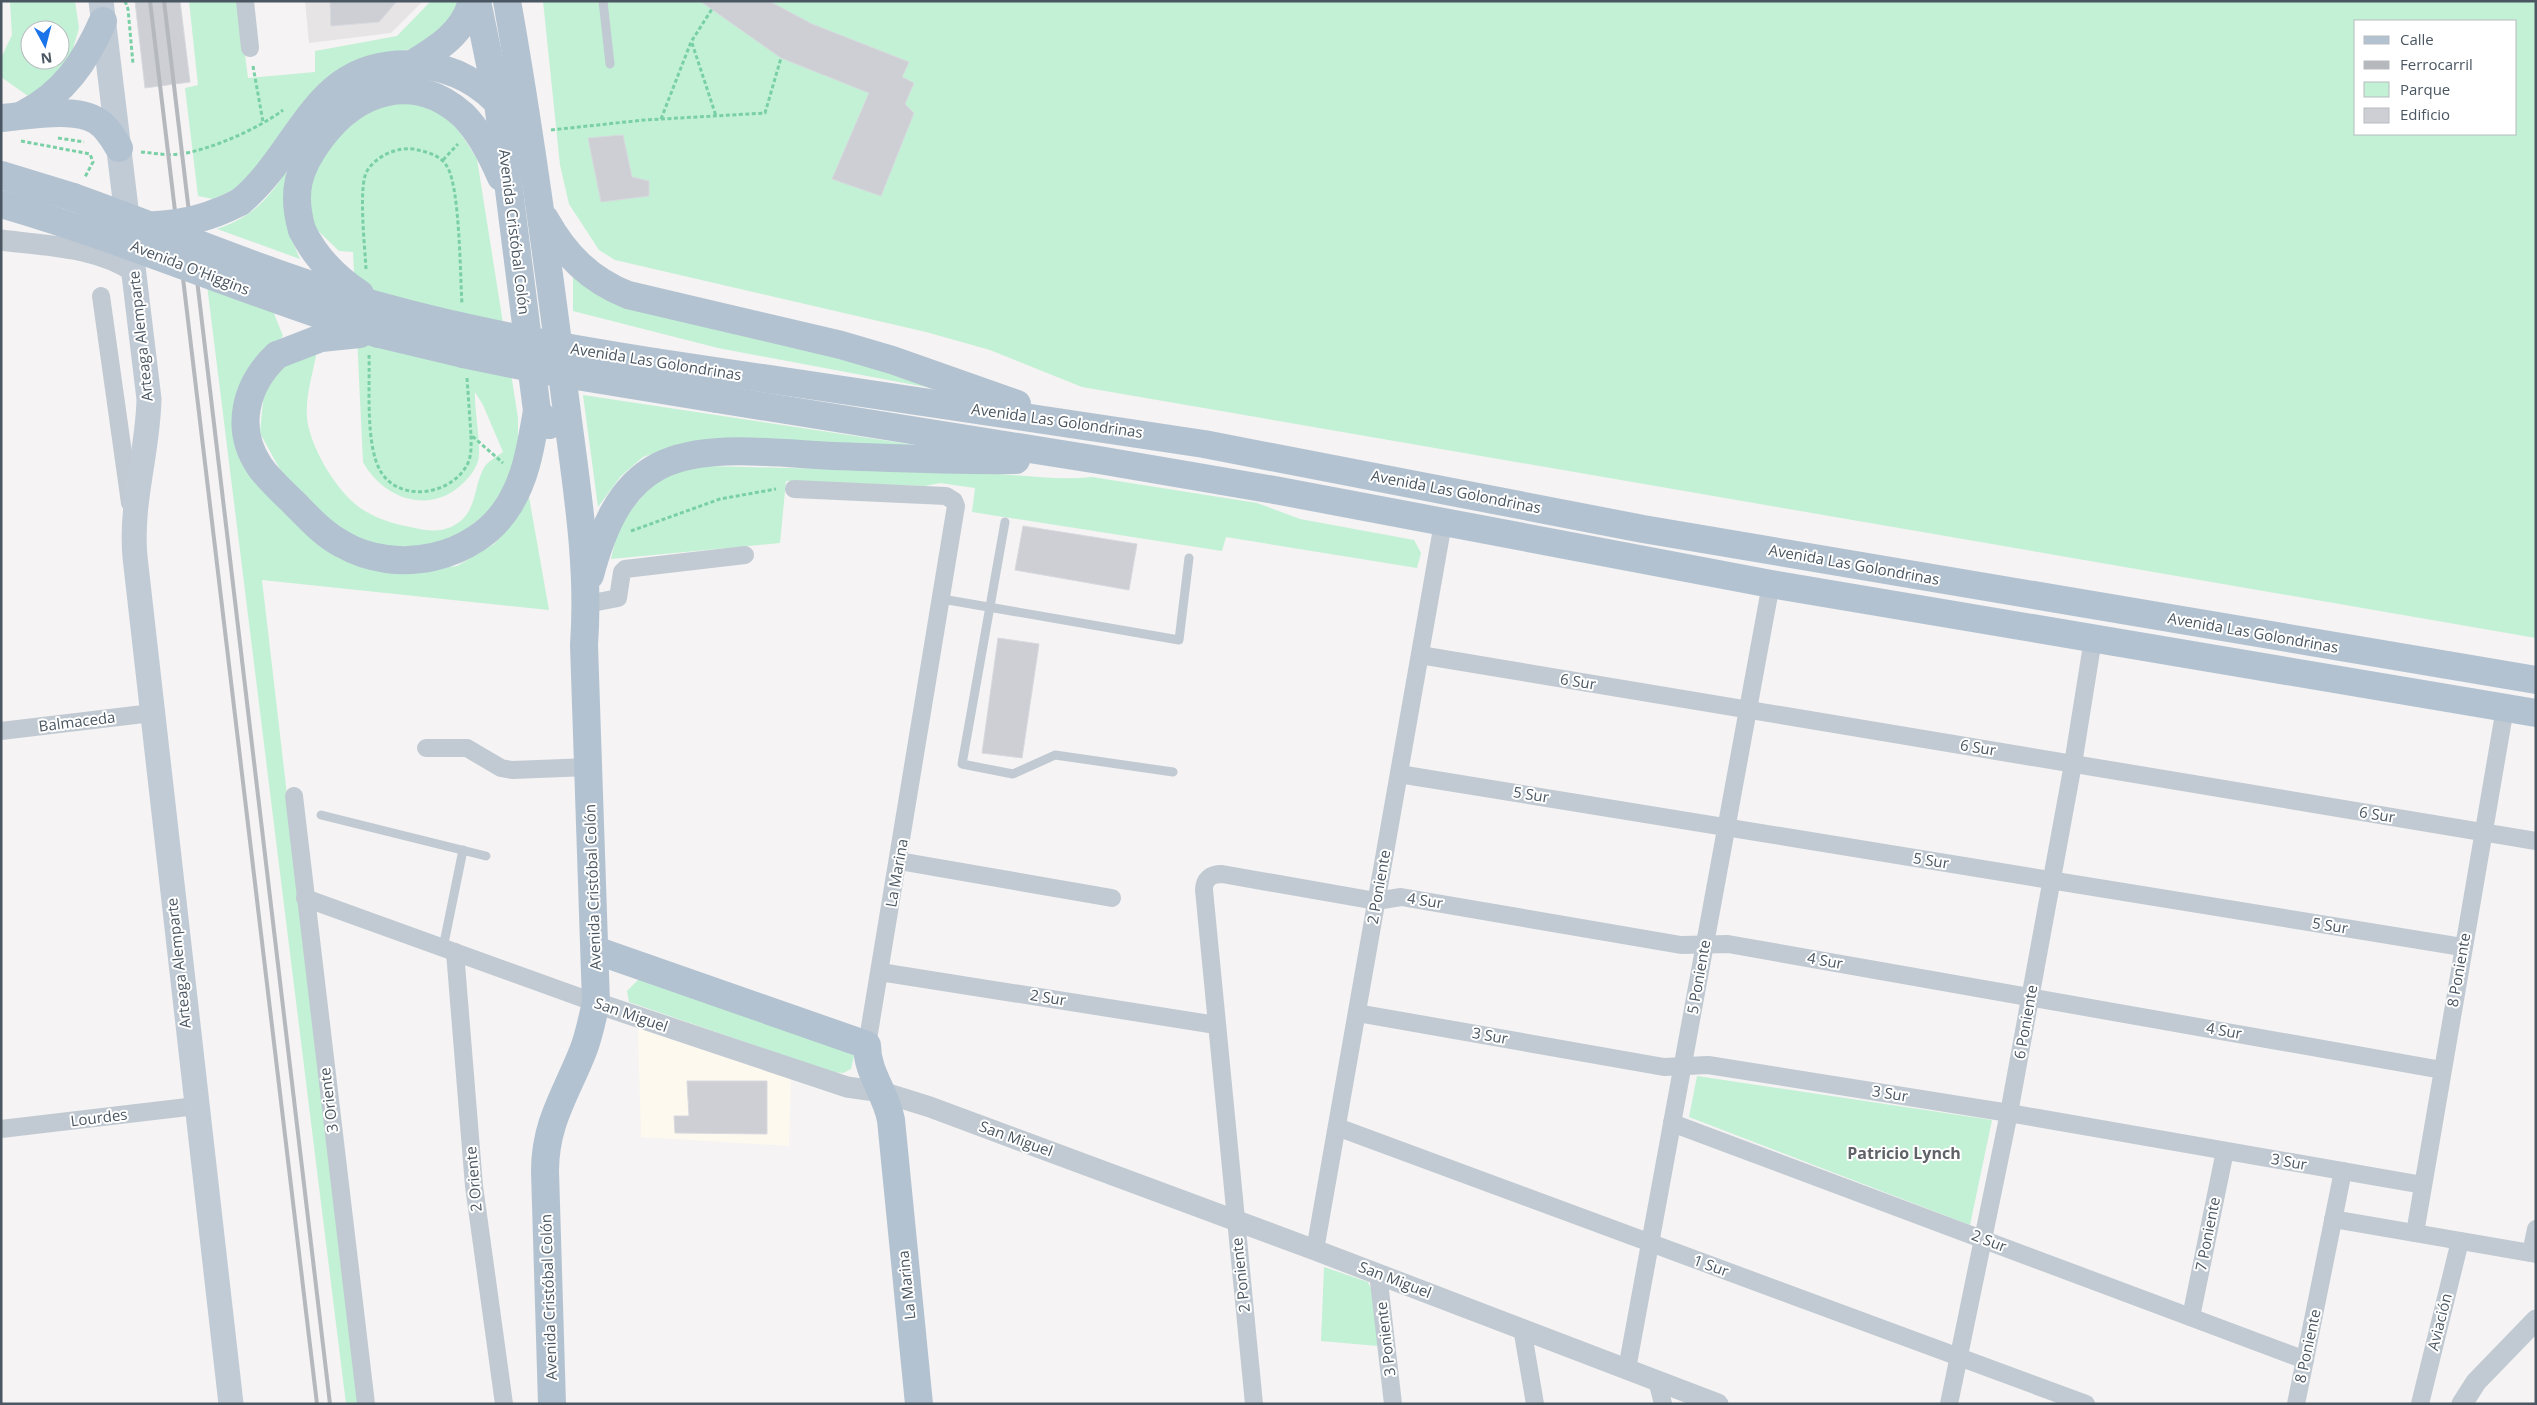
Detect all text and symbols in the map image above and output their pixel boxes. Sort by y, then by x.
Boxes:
north arrow [20,20,70,70]
legend [2354,20,2517,135]
text: Calle [2400,29,2434,49]
text: N [40,48,53,69]
text: Ferrocarril [2400,54,2473,74]
text: Parque [2400,79,2450,99]
text: Edificio [2400,104,2450,124]
street label: Avenida Cristóbal Colón [495,148,535,316]
street label: Avenida O'Higgins [128,235,253,299]
street label: Arteaga Alemparte [123,270,157,402]
street label: Avenida Las Golondrinas [569,338,743,384]
street label: Avenida Las Golondrinas [970,398,1144,442]
street label: Avenida Las Golondrinas [1370,465,1543,517]
street label: Avenida Las Golondrinas [1767,539,1941,589]
street label: Avenida Las Golondrinas [2166,607,2340,657]
street label: 6 Sur [1559,668,1598,694]
street label: Balmaceda [37,706,116,736]
street label: 6 Sur [1959,734,1998,760]
street label: 5 Sur [1512,781,1551,807]
street label: 6 Sur [2358,801,2397,827]
street label: Avenida Cristóbal Colón [579,804,605,971]
street label: La Marina [880,837,912,909]
street label: 5 Sur [1912,847,1951,873]
street label: 2 Poniente [1362,848,1394,925]
street label: 4 Sur [1406,887,1445,913]
street label: Arteaga Alemparte [161,897,195,1029]
street label: 5 Sur [2311,912,2350,938]
street label: 8 Poniente [2442,931,2474,1008]
street label: 5 Poniente [1682,938,1714,1015]
street label: 4 Sur [1806,947,1845,973]
street label: 6 Poniente [2009,983,2041,1060]
street label: 2 Sur [1029,984,1068,1010]
street label: San Miguel [592,992,671,1036]
street label: 4 Sur [2205,1017,2244,1043]
street label: 3 Sur [1471,1022,1510,1048]
street label: 3 Oriente [314,1066,342,1134]
street label: 3 Sur [1871,1080,1910,1106]
street label: Lourdes [69,1104,128,1130]
street label: San Miguel [977,1116,1056,1161]
district label: Patricio Lynch [1847,1142,1961,1164]
street label: 2 Oriente [460,1146,486,1213]
street label: 3 Sur [2270,1148,2309,1174]
street label: 7 Poniente [2190,1195,2224,1272]
street label: Avenida Cristóbal Colón [535,1214,561,1381]
street label: 2 Sur [1969,1224,2010,1256]
street label: 2 Poniente [1226,1237,1254,1313]
street label: La Marina [892,1250,920,1321]
street label: 1 Sur [1691,1250,1732,1281]
street label: San Miguel [1356,1256,1435,1302]
street label: Aviación [2422,1291,2456,1352]
street label: 3 Poniente [1371,1301,1399,1378]
street label: 8 Poniente [2289,1307,2325,1385]

